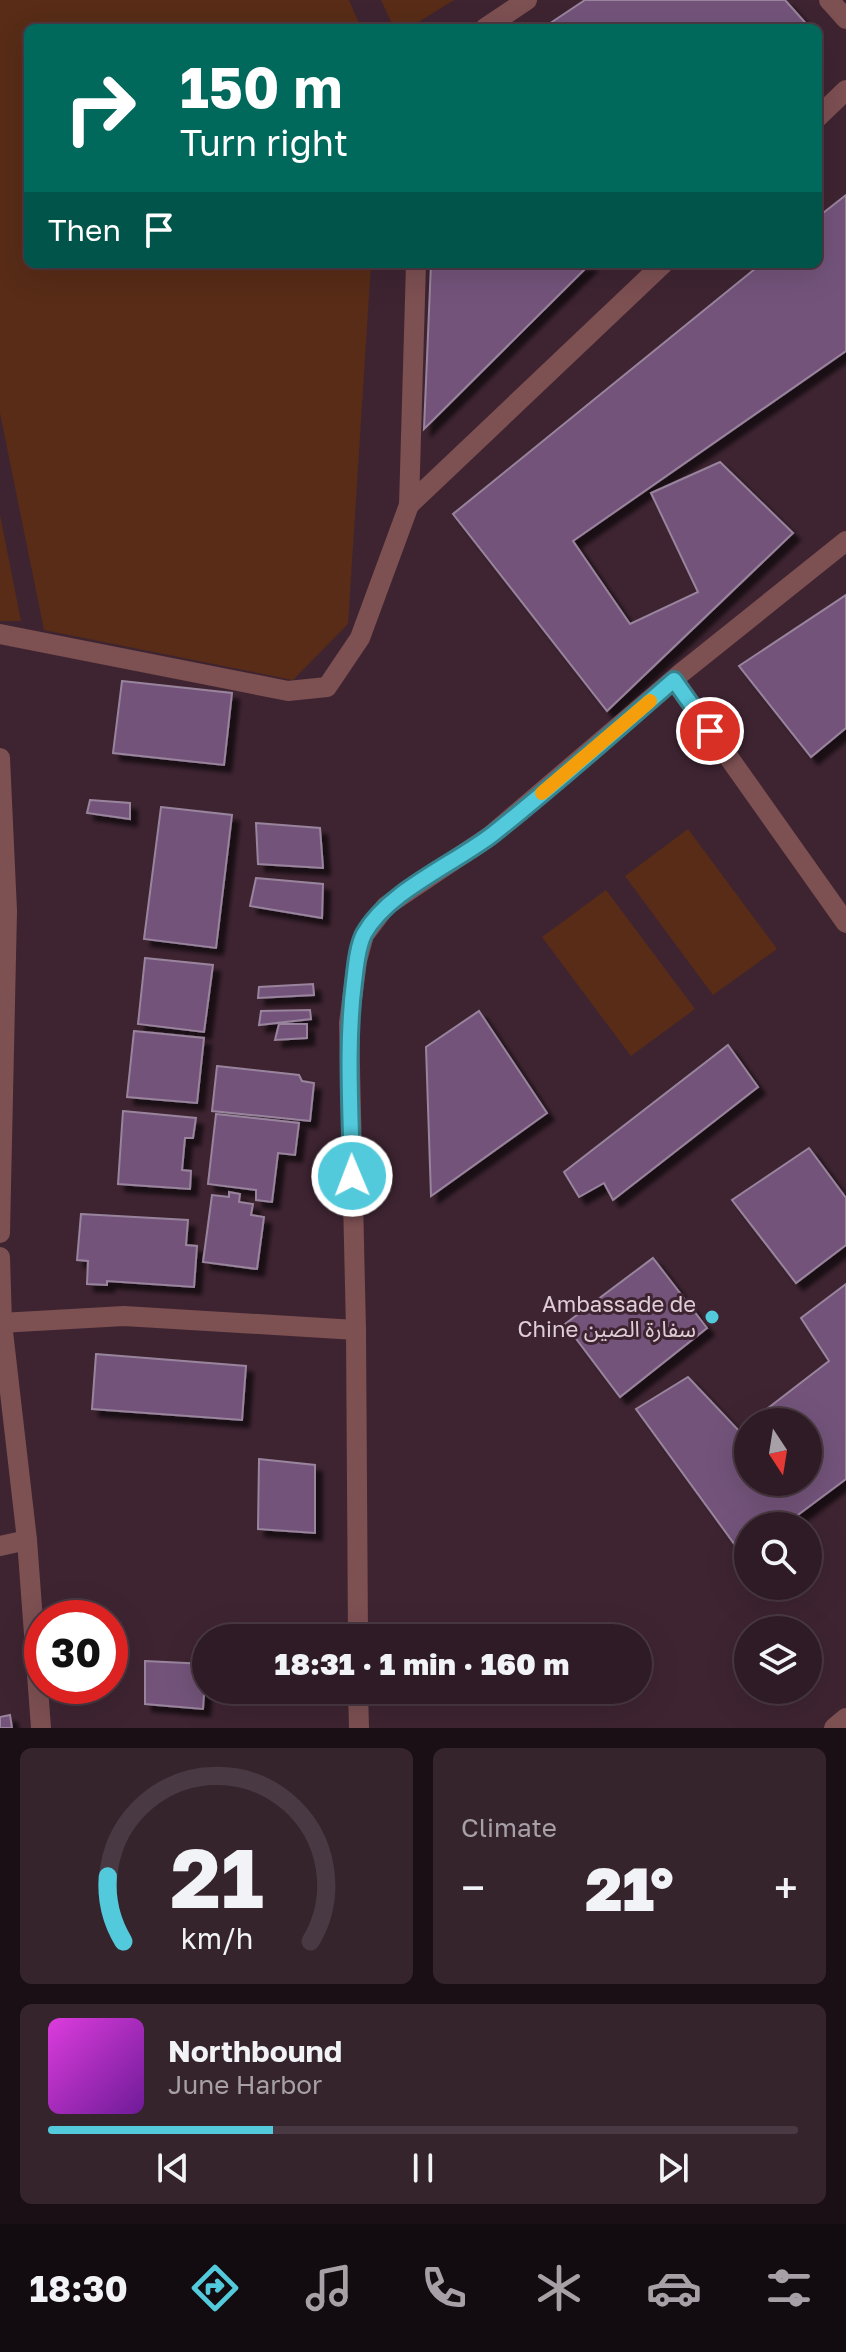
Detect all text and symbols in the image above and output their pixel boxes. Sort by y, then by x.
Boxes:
text: 150 m [180,53,342,120]
icon: right [48,56,152,160]
text: Turn right [180,121,348,164]
icon: arrive [137,208,181,252]
text: Then [48,212,121,248]
pin [676,697,744,765]
icon: arrive [688,709,732,753]
position arrow [310,1134,394,1218]
place label: Ambassade de Chine سفارة الصين [518,1290,696,1343]
marker: Ambassade de Chine سفارة الصين [703,1308,721,1326]
north arrow [734,1408,822,1496]
map controls [734,1408,822,1704]
button: search [734,1512,822,1600]
speed limit sign: 30 [24,1600,128,1704]
button: layers [734,1616,822,1704]
text: 18:31 · 1 min · 160 m [275,1646,569,1682]
text: Climate [461,1812,557,1843]
text: 21 [170,1826,263,1926]
text: 21° [585,1852,674,1924]
text: − [461,1861,485,1914]
text: + [774,1861,798,1914]
text: km/h [180,1921,253,1955]
text: Northbound [168,2033,342,2069]
text: June Harbor [168,2069,322,2100]
icon: previous [151,2146,195,2190]
icon: pause [401,2146,445,2190]
icon: next [651,2146,695,2190]
icon: directions [187,2260,243,2316]
icon: music [301,2260,357,2316]
icon: phone [416,2260,472,2316]
icon: climate [531,2260,587,2316]
icon: car [646,2260,702,2316]
icon: filters [761,2260,817,2316]
text: 18:30 [29,2267,128,2310]

